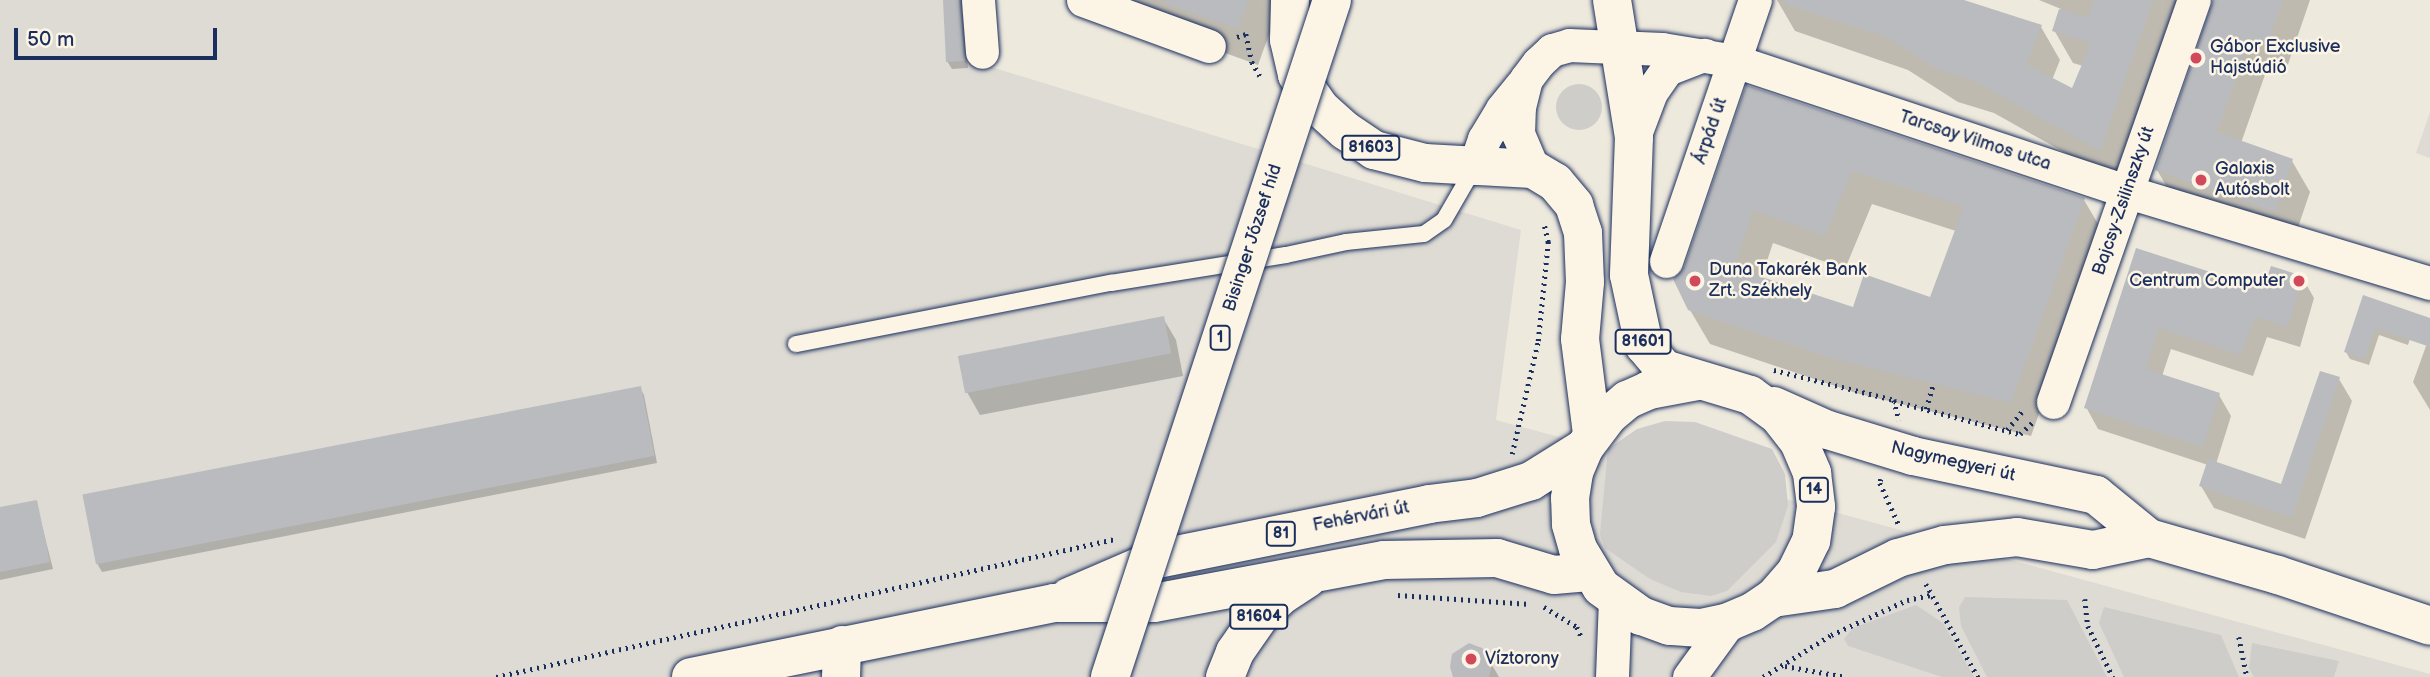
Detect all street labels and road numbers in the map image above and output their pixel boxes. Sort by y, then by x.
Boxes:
street label: Árpád út [1690,95,1732,167]
street label: Tarcsay Vilmos utca [1896,106,2054,176]
street label: Bajcsy-Zsilinszky út [2088,123,2160,279]
road number: 81603 [1341,136,1401,160]
street label: Bisinger József híd [1219,161,1287,315]
road number: 1 [1210,326,1230,350]
road number: 81601 [1613,330,1673,354]
street label: Nagymegyeri út [1889,437,2017,487]
road number: 14 [1798,477,1830,503]
street label: Fehérvári út [1311,497,1411,537]
road number: 81 [1265,522,1297,547]
road number: 81604 [1229,604,1289,630]

